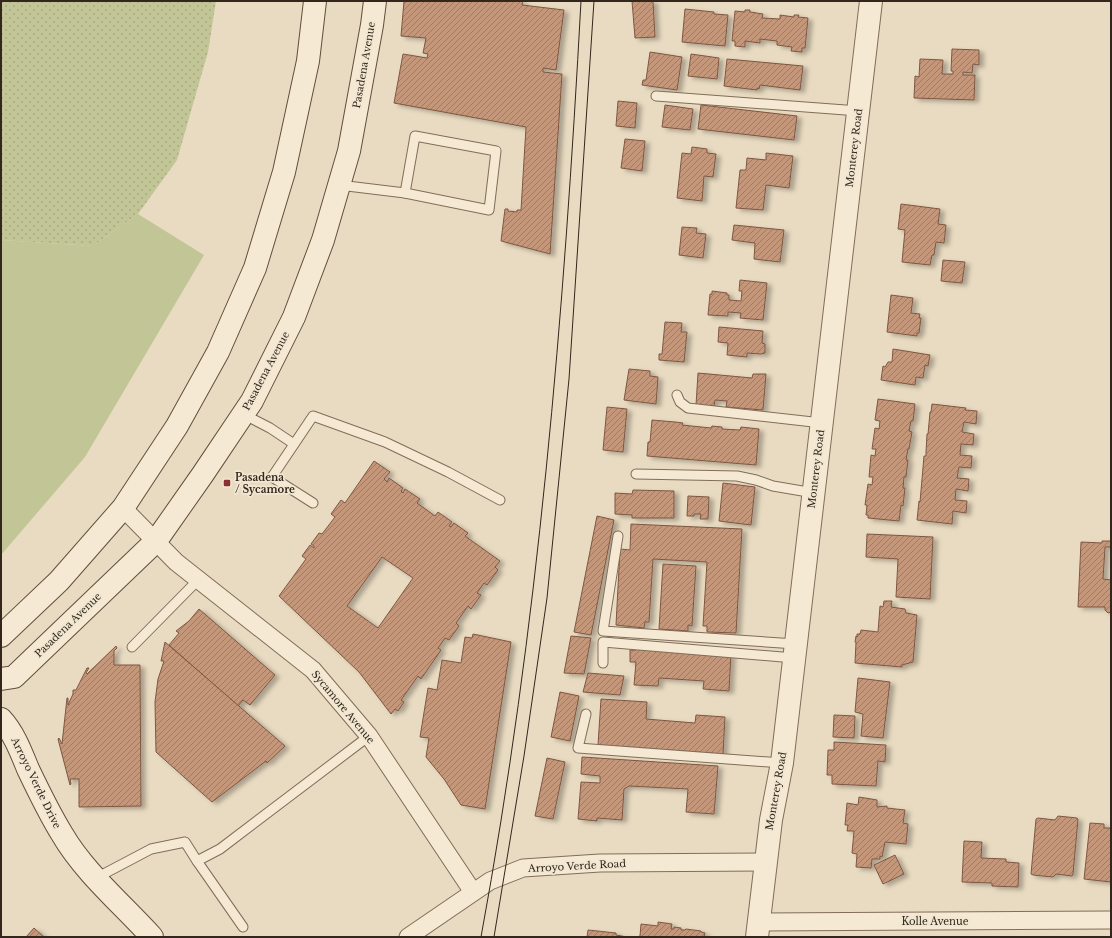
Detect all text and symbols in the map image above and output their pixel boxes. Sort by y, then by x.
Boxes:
street label: Pasadena Avenue [350,20,378,109]
street label: Monterey Road [843,108,865,188]
street label: Pasadena Avenue [240,329,292,413]
street label: Monterey Road [805,429,827,509]
place label: Pasadena / Sycamore [235,471,295,496]
marker: Pasadena / Sycamore [222,478,232,488]
street label: Pasadena Avenue [32,590,104,660]
street label: Sycamore Avenue [309,668,378,746]
street label: Arroyo Verde Drive [8,734,64,831]
street label: Monterey Road [763,751,789,831]
street label: Arroyo Verde Road [527,857,627,875]
street label: Kolle Avenue [902,915,969,928]

